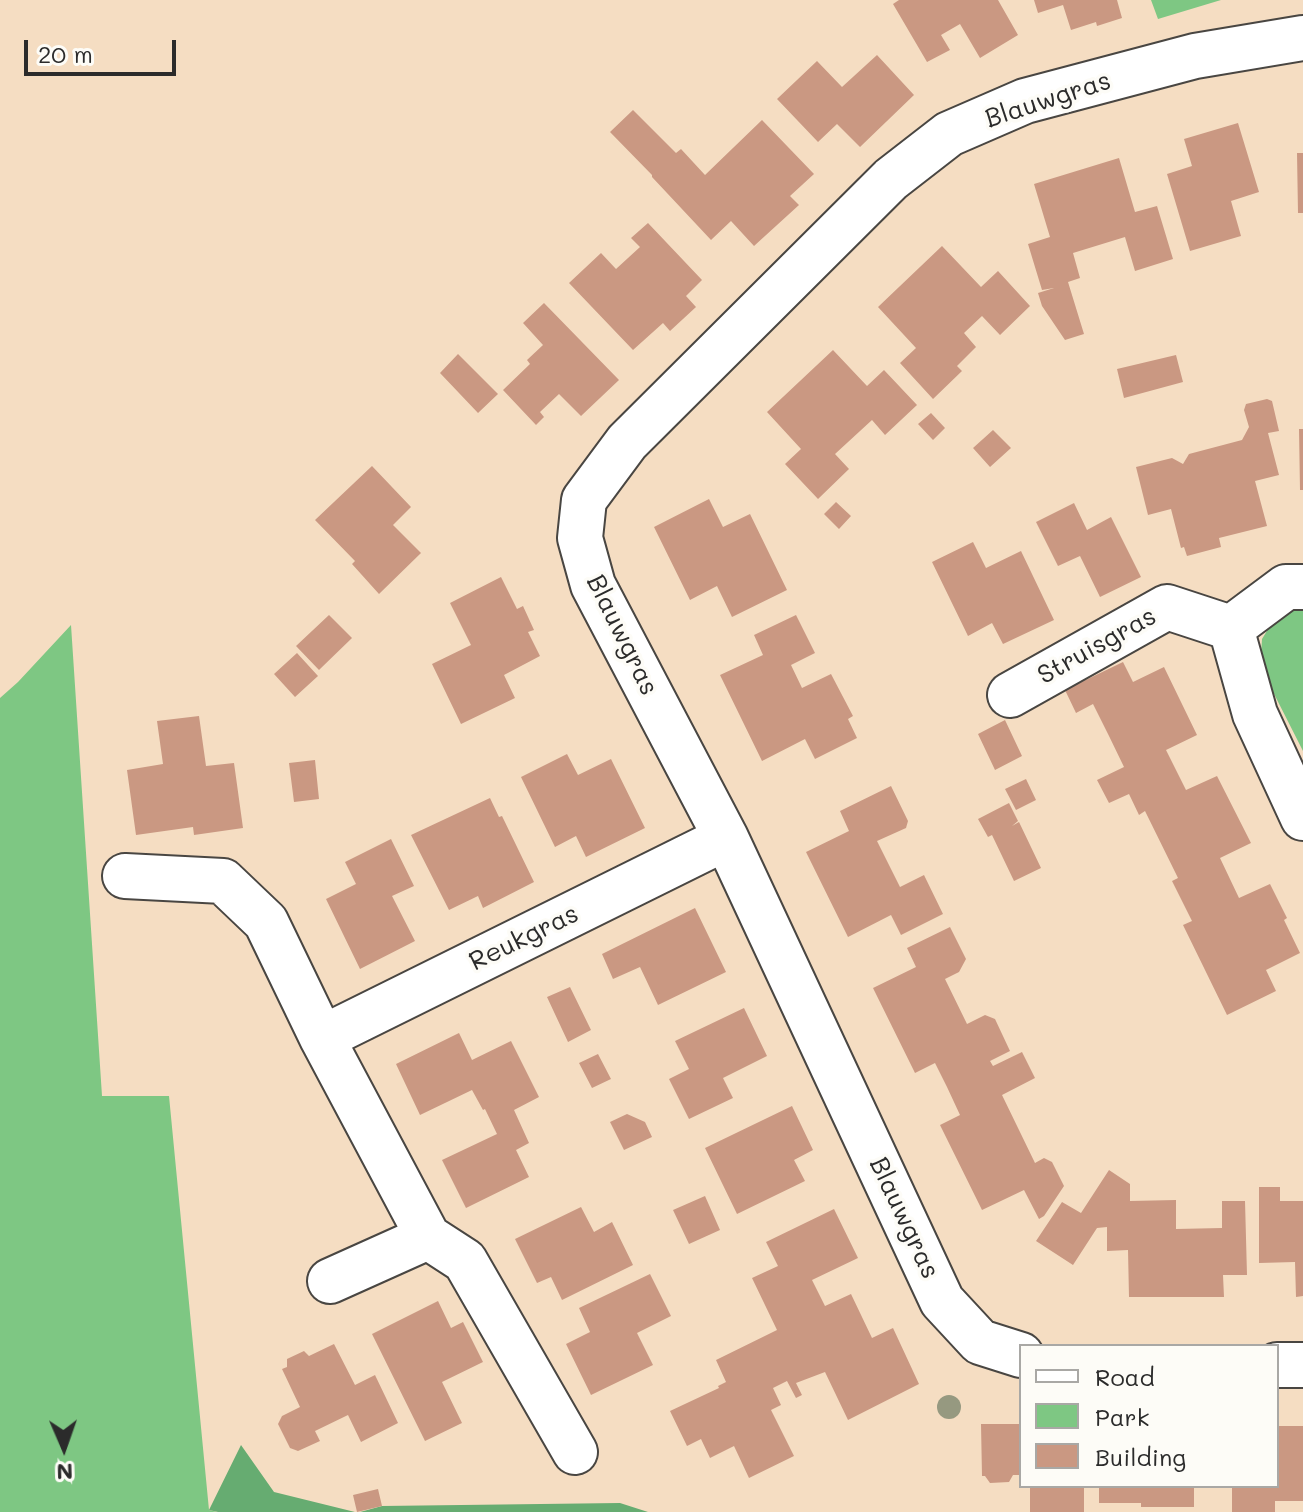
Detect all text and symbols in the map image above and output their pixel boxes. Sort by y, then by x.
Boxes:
scale bar [28,24,180,74]
text: 20 m [38,38,93,69]
street label: Blauwgras [981,65,1115,135]
street label: Blauwgras [579,570,665,700]
street label: Struisgras [1032,601,1162,691]
street label: Reukgras [464,898,584,978]
street label: Blauwgras [862,1152,946,1284]
legend [1019,1344,1279,1488]
text: Road [1095,1361,1155,1392]
text: Park [1095,1401,1149,1432]
north arrow [24,1408,104,1488]
text: Building [1095,1441,1186,1472]
text: N [56,1458,74,1487]

